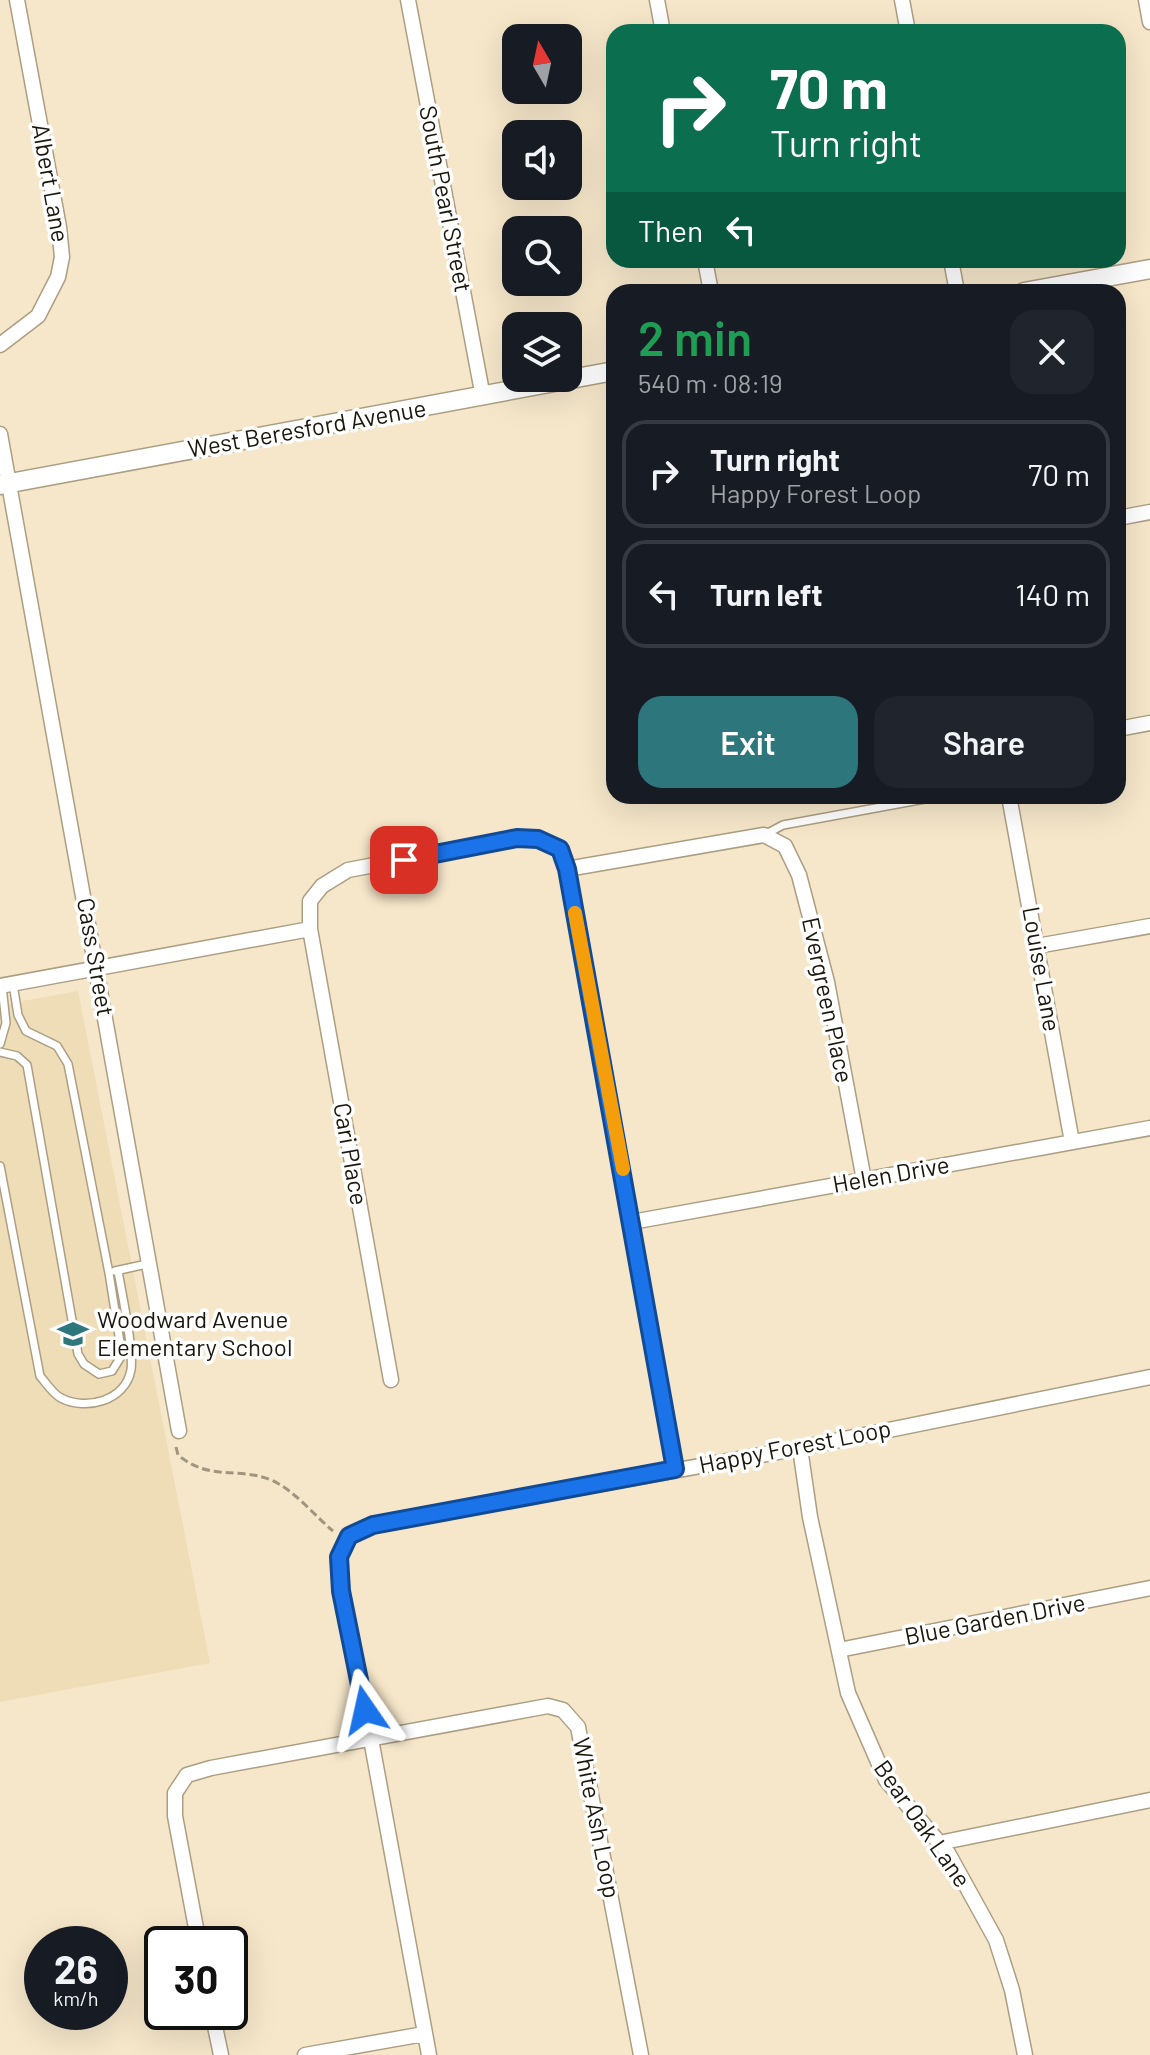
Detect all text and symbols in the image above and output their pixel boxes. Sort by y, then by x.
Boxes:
north arrow [502,24,582,104]
map controls [502,24,582,392]
text: 70 m [770,53,888,120]
icon: right [638,56,742,160]
street label: South Pearl Street [414,103,479,295]
button: sound [502,120,582,200]
street label: Albert Lane [27,121,76,244]
text: Turn right [770,121,922,164]
icon: left [719,208,763,252]
text: Then [638,212,703,248]
button: search [502,216,582,296]
text: 2 min [638,308,752,366]
button: close [1010,310,1094,394]
button: layers [502,312,582,392]
text: 540 m · 08:19 [638,367,783,398]
street label: West Beresford Avenue [185,392,428,463]
text: Turn right [710,441,840,477]
icon: right [642,452,686,496]
text: 70 m [1028,456,1090,492]
text: Happy Forest Loop [710,477,921,508]
icon: left [642,572,686,616]
text: Turn left [710,576,823,612]
text: 140 m [1015,576,1090,612]
button: Exit [638,696,858,788]
button: Share [874,696,1094,788]
pin [370,826,438,894]
icon: arrive [382,838,426,882]
street label: Cass Street [72,895,121,1018]
street label: Louise Lane [1017,904,1068,1033]
street label: Evergreen Place [797,914,860,1085]
street label: Cari Place [328,1100,375,1207]
street label: Helen Drive [830,1149,951,1198]
place label: Woodward Avenue Elementary School [97,1304,292,1361]
school or university icon: Woodward Avenue Elementary School [56,1317,90,1351]
street label: Happy Forest Loop [696,1413,893,1478]
street label: Blue Garden Drive [902,1587,1088,1650]
position arrow [323,1668,407,1752]
street label: White Ash Loop [568,1735,627,1900]
street label: Bear Oak Lane [869,1754,978,1892]
speed limit sign: 30 [144,1926,248,2030]
text: 26 [54,1944,98,1992]
text: km/h [53,1986,99,2010]

